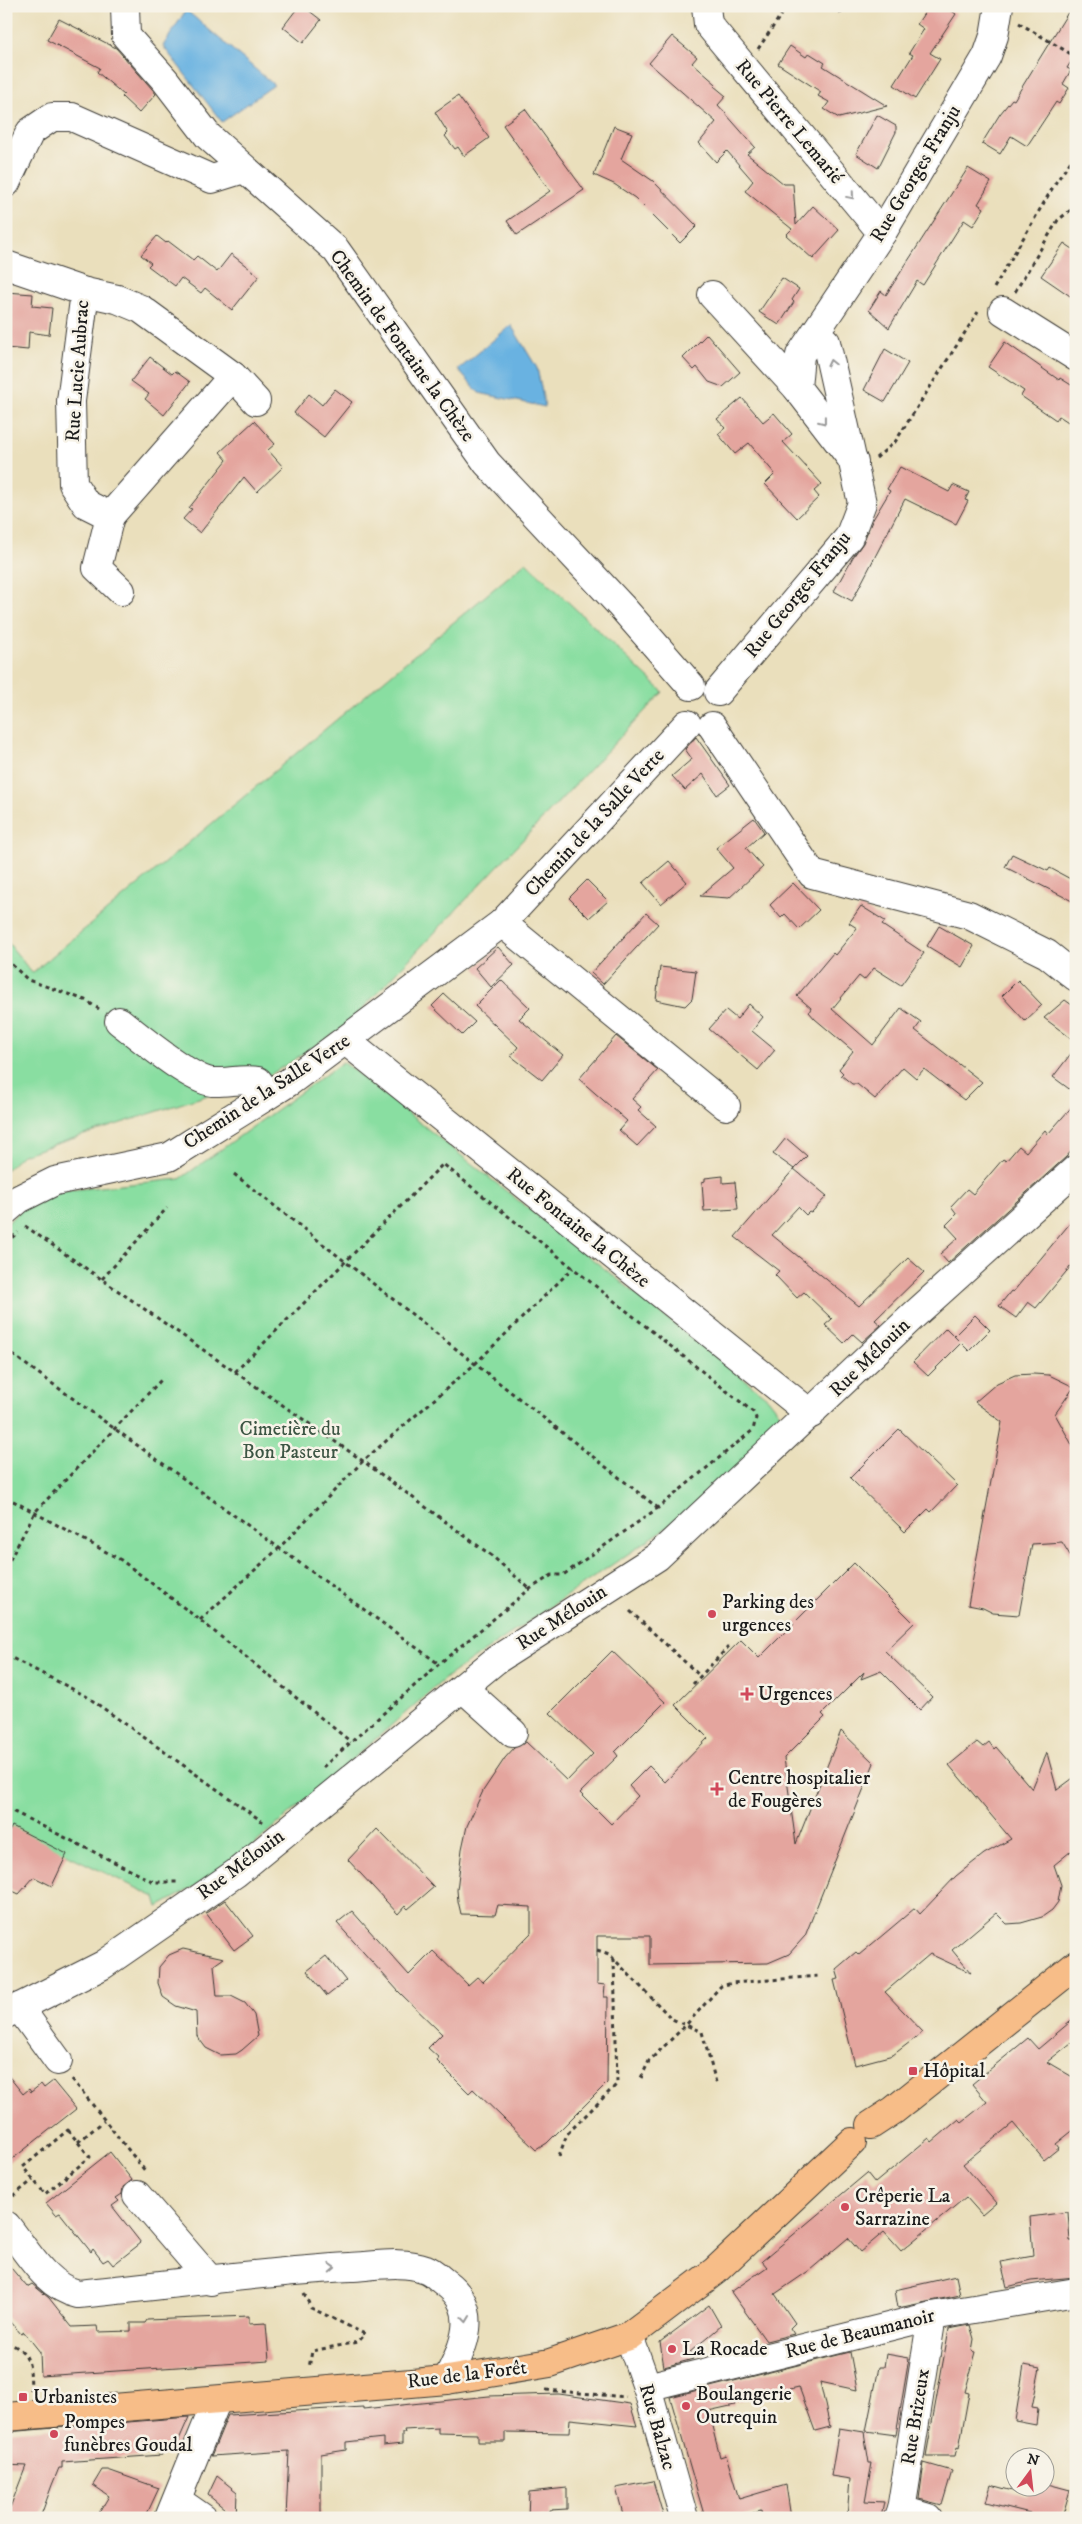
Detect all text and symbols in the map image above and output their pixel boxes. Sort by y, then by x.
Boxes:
street label: Rue Pierre Lemarié [730,55,849,190]
street label: Rue Georges Franju [865,101,967,247]
one-way arrow [845,190,854,199]
street label: Chemin de Fontaine la Chèze [324,245,480,447]
street label: Rue Lucie Aubrac [61,299,95,443]
one-way arrow [826,359,837,368]
one-way arrow [817,415,825,424]
street label: Rue Georges Franju [739,527,857,663]
street label: Chemin de la Salle Verte [520,744,670,902]
street label: Chemin de la Salle Verte [179,1029,355,1155]
street label: Rue Fontaine la Chèze [501,1162,655,1294]
street label: Rue Mélouin [824,1313,916,1403]
park label: Cimetière du Bon Pasteur [239,1417,341,1465]
street label: Rue Mélouin [512,1579,612,1656]
place label: Parking des urgences [722,1590,814,1638]
marker: Parking des urgences [706,1608,718,1620]
place label: Urgences [758,1682,833,1707]
marker: Urgences [740,1687,754,1701]
place label: Centre hospitalier de Fougères [728,1766,871,1814]
marker: Centre hospitalier de Fougères [710,1782,724,1796]
street label: Rue Mélouin [192,1824,290,1906]
place label: Hôpital [923,2059,985,2084]
marker: Hôpital [907,2065,919,2077]
place label: Crêperie La Sarrazine [855,2184,951,2232]
marker: Crêperie La Sarrazine [839,2201,851,2213]
one-way arrow [328,2263,336,2274]
street label: Rue de Beaumanoir [783,2303,938,2365]
one-way arrow [460,2316,471,2324]
place label: La Rocade [682,2337,768,2362]
marker: La Rocade [666,2343,678,2355]
street label: Rue de la Forêt [406,2355,528,2395]
street label: Rue Brizeux [896,2367,936,2467]
street label: Rue Balzac [633,2381,681,2473]
place label: Boulangerie Outrequin [696,2382,792,2430]
place label: Urbanistes [33,2385,117,2410]
marker: Urbanistes [17,2391,29,2403]
marker: Boulangerie Outrequin [680,2400,692,2412]
place label: Pompes funèbres Goudal [64,2410,193,2458]
marker: Pompes funèbres Goudal [48,2428,60,2440]
north arrow [1004,2446,1054,2496]
text: N [1025,2450,1041,2471]

